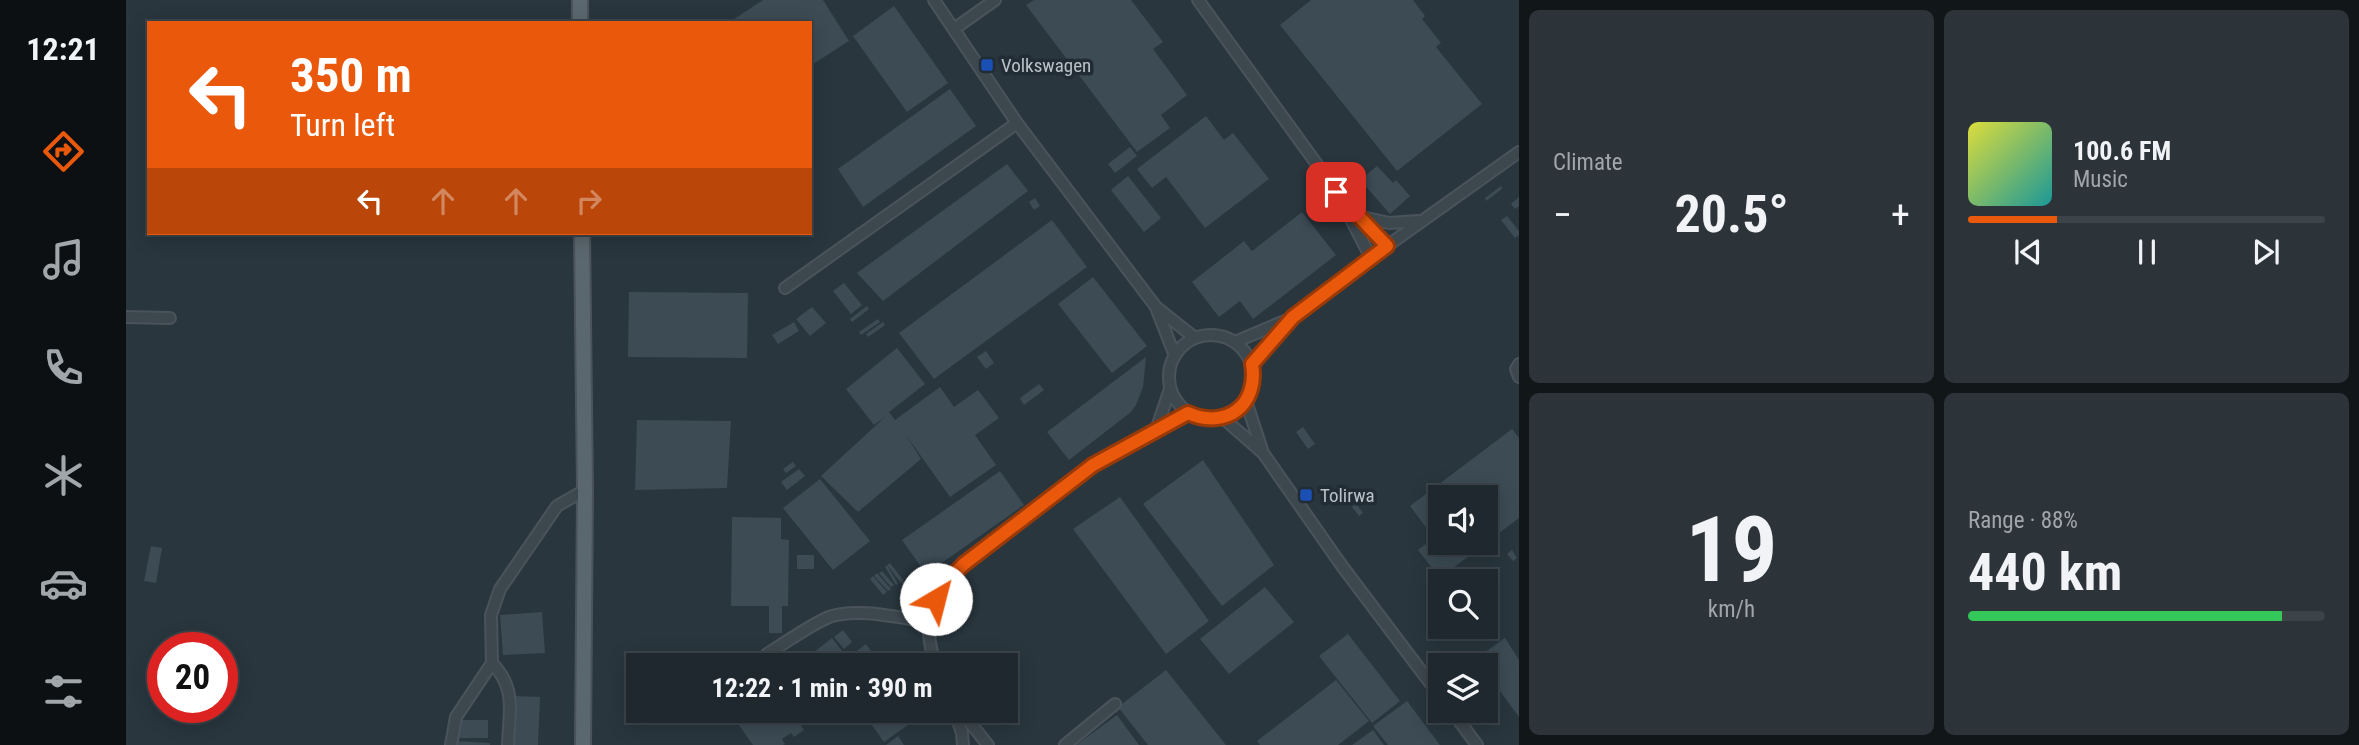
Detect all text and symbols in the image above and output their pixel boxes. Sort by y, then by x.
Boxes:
text: 12:21 [26,30,100,68]
text: 350 m [290,47,412,104]
icon: left [175,49,266,140]
place label: Volkswagen [1001,54,1091,77]
marker: Volkswagen [979,57,995,73]
text: Turn left [290,106,395,144]
icon: directions [39,127,88,176]
text: 100.6 FM [2073,136,2171,166]
text: Climate [1553,149,1623,176]
pin [1306,162,1366,222]
text: Music [2073,166,2128,193]
icon: arrive [1317,173,1355,211]
icon: left [351,182,389,220]
icon: ahead [424,182,462,220]
icon: ahead [497,182,535,220]
icon: right [570,182,608,220]
text: 20.5° [1674,184,1789,245]
text: − [1553,193,1572,237]
text: + [1891,193,1910,237]
icon: previous [2009,233,2047,271]
icon: pause [2128,233,2166,271]
icon: next [2247,233,2285,271]
icon: music [39,235,88,284]
icon: phone [39,343,88,392]
icon: climate [39,451,88,500]
place label: Tolirwa [1320,484,1375,507]
map controls [1428,485,1498,723]
button: sound [1428,485,1498,555]
marker: Tolirwa [1298,487,1314,503]
text: 19 [1686,497,1777,603]
text: Range · 88% [1968,507,2078,534]
text: 440 km [1968,542,2122,603]
icon: car [39,559,88,608]
position arrow [899,562,973,636]
button: search [1428,569,1498,639]
text: km/h [1708,596,1755,623]
speed limit sign: 20 [147,632,238,723]
button: layers [1428,653,1498,723]
icon: filters [39,667,88,716]
text: 12:22 · 1 min · 390 m [712,673,932,703]

